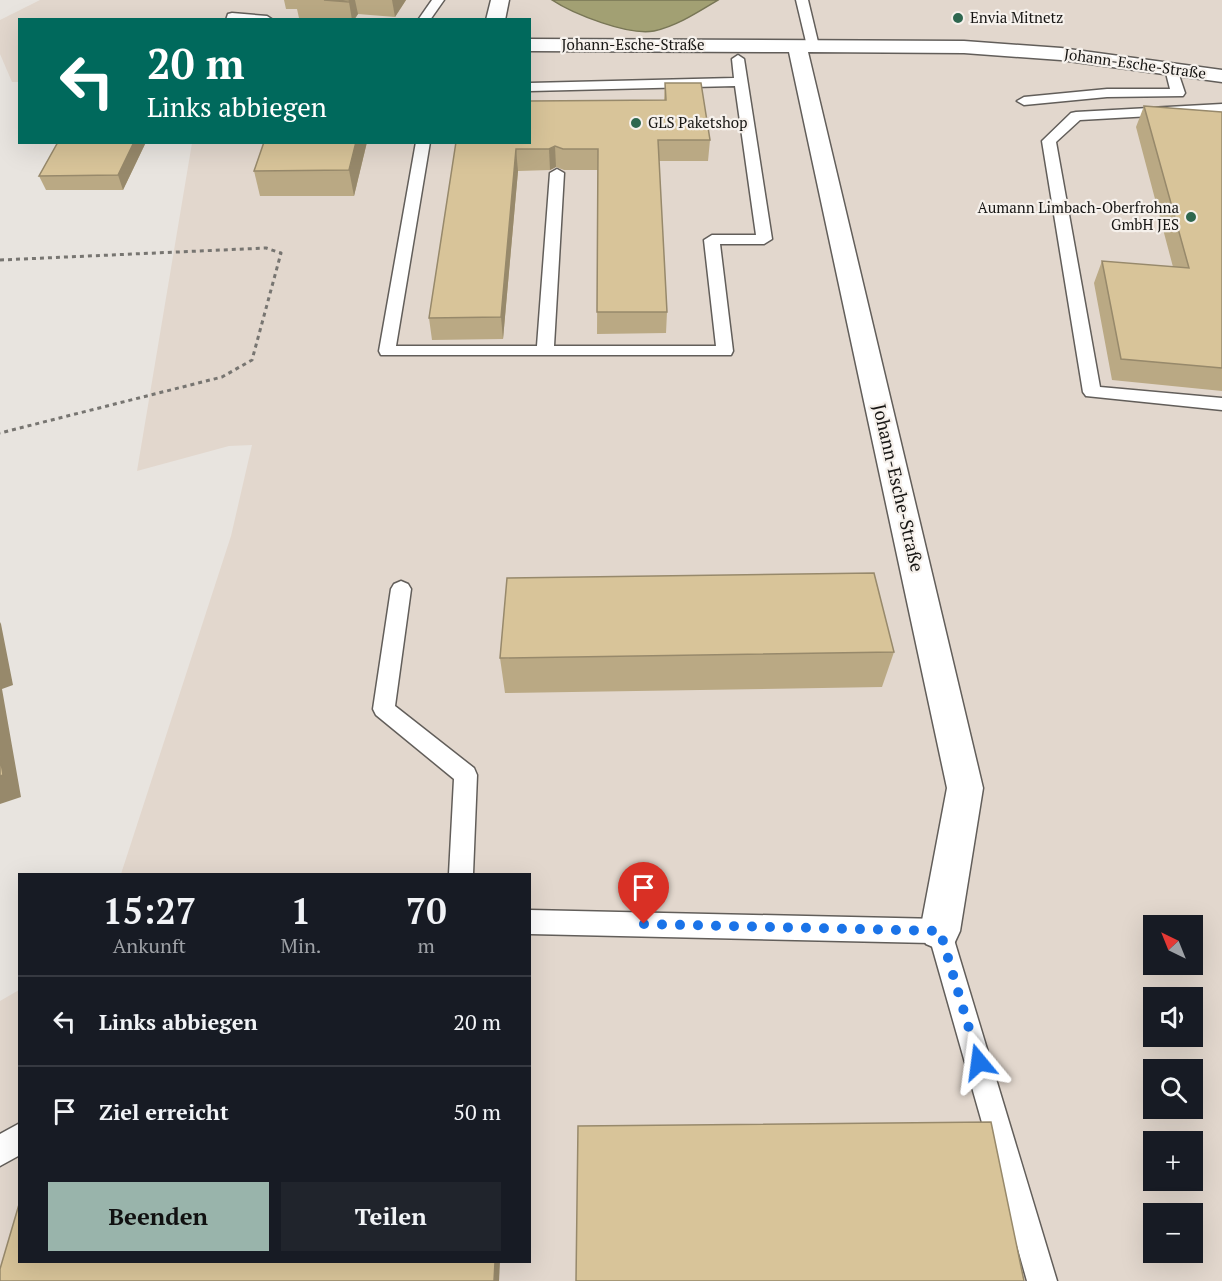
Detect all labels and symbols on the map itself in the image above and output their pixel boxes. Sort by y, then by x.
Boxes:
place label: Envia Mitnetz [970,7,1063,27]
marker: Envia Mitnetz [951,11,965,25]
street label: Johann-Esche-Straße [562,34,704,54]
street label: Johann-Esche-Straße [1063,43,1207,83]
place label: GLS Paketshop [648,112,748,132]
marker: GLS Paketshop [629,116,643,130]
place label: Aumann Limbach-Oberfrohna GmbH JES [977,197,1179,234]
marker: Aumann Limbach-Oberfrohna GmbH JES [1184,210,1198,224]
street label: Johann-Esche-Straße [868,401,930,574]
pin [618,862,669,924]
north arrow [1143,915,1203,975]
position arrow [947,1030,1011,1094]

